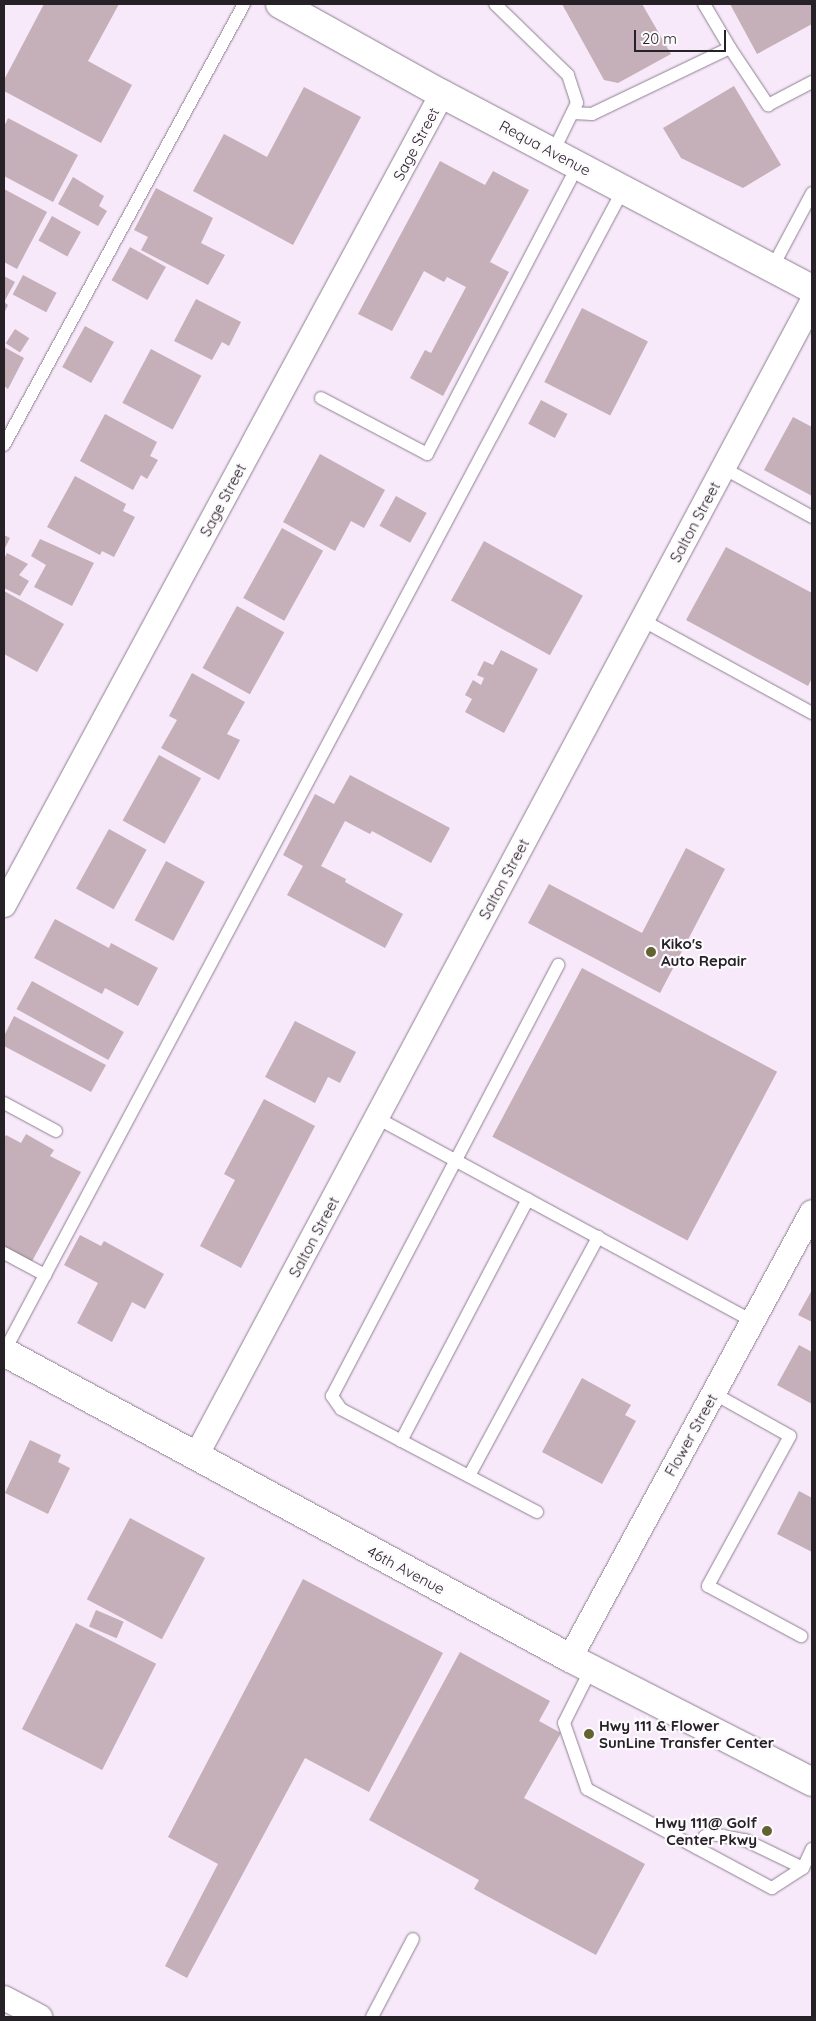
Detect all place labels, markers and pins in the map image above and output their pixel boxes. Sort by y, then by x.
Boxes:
place label: Kiko's Auto Repair [661,934,747,969]
marker: Kiko's Auto Repair [645,946,657,958]
place label: Hwy 111 & Flower SunLine Transfer Center [599,1716,774,1751]
marker: Hwy 111 & Flower SunLine Transfer Center [583,1728,595,1740]
place label: Hwy 111@ Golf Center Pkwy [655,1813,757,1848]
marker: Hwy 111@ Golf Center Pkwy [761,1825,773,1837]

